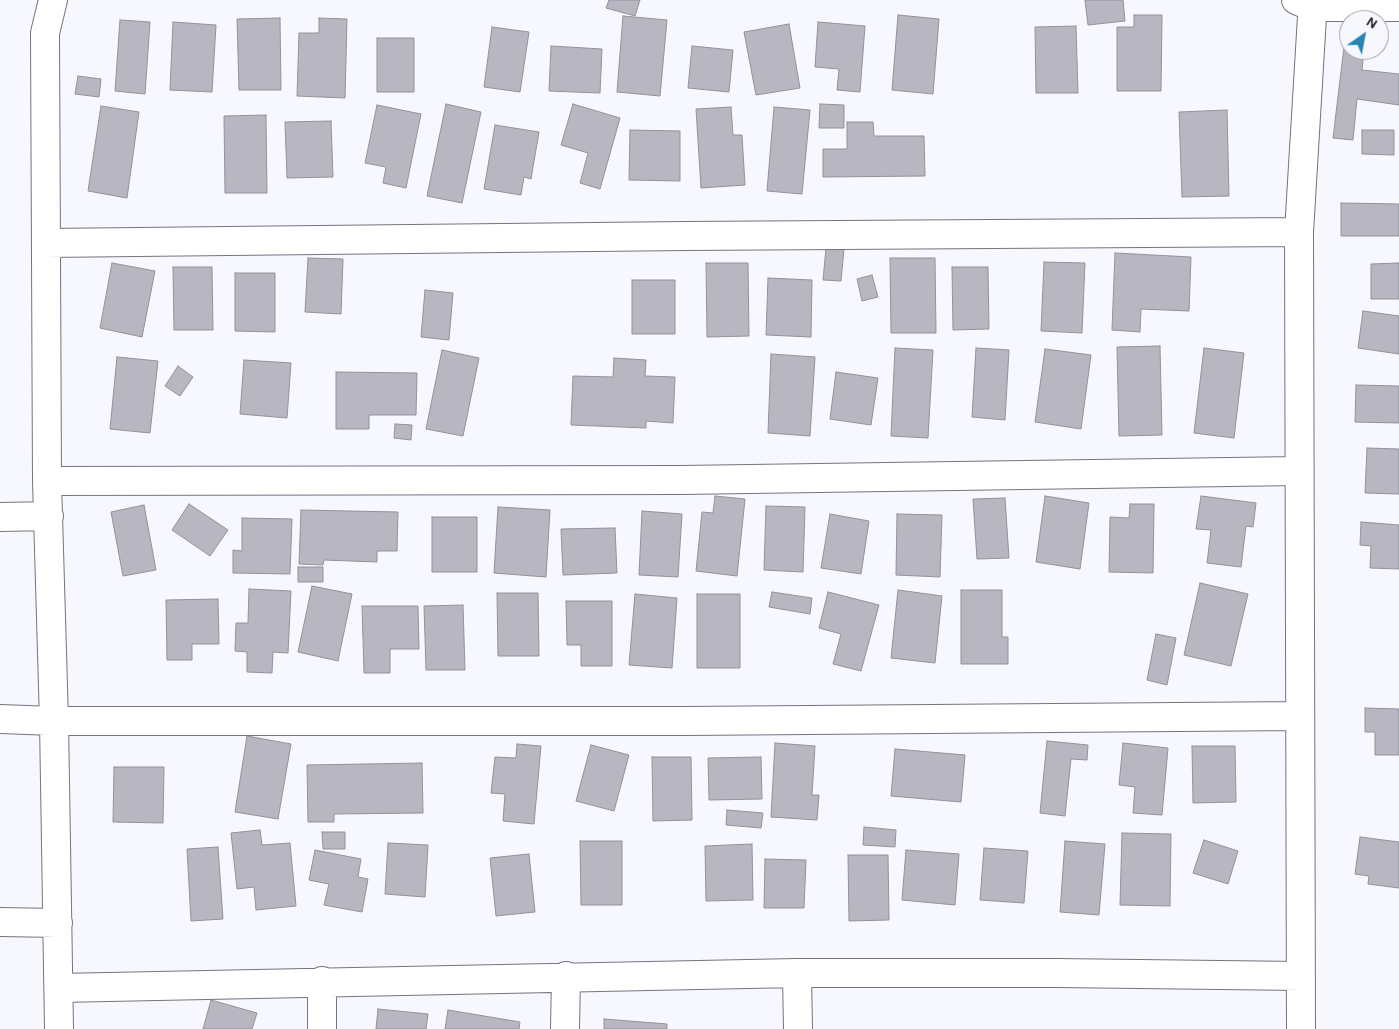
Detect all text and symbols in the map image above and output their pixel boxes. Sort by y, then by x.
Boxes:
north arrow [1339,10,1389,60]
text: N [1363,13,1381,33]

